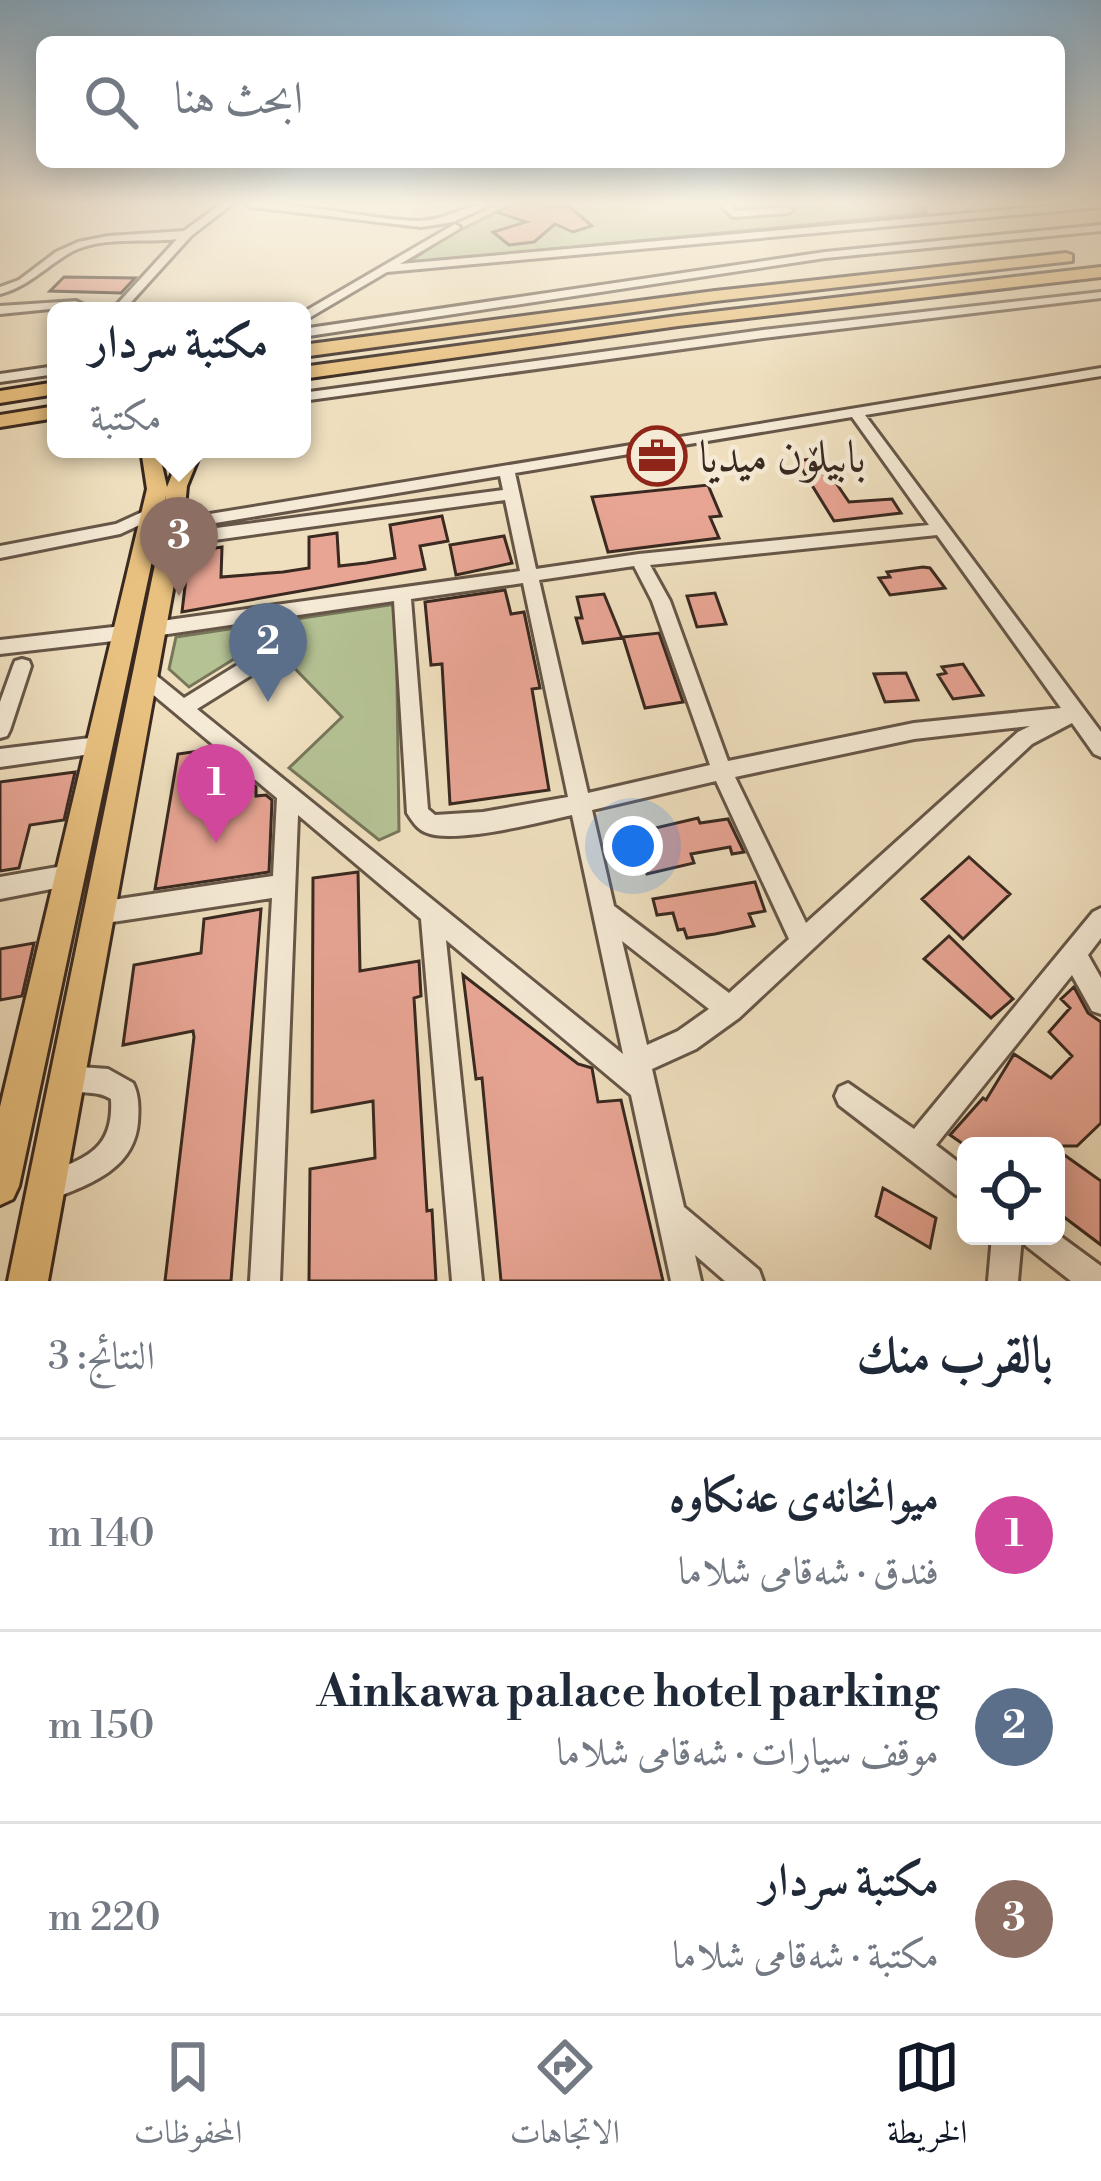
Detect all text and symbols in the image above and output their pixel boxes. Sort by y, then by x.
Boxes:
search box [36,36,1065,168]
icon: search [78,69,144,135]
text: ابحث هنا [174,71,303,128]
popup [47,302,311,458]
text: مكتبة سردار [90,315,268,372]
text: مكتبة [90,394,162,443]
office icon: بابیلۆن میدیا [626,425,688,487]
place label: بابیلۆن میدیا [699,430,866,487]
pin: 3 [140,497,218,596]
pin: 2 [229,603,307,702]
pin: 1 [177,744,255,843]
your location [603,816,663,876]
map controls [957,1137,1065,1245]
button: locate [957,1137,1065,1245]
text: بالقرب منك [856,1325,1053,1389]
text: النتائج: 3 [48,1333,155,1382]
text: میوانخانەی عەنکاوە [669,1469,939,1526]
text: 140 m [48,1510,155,1559]
text: 1 [1005,1510,1023,1559]
text: فندق · شەقامی شلاما [678,1548,939,1597]
text: Ainkawa palace hotel parking [317,1664,939,1721]
text: 150 m [48,1702,154,1751]
text: 2 [1002,1702,1026,1751]
text: موقف سيارات · شەقامی شلاما [556,1729,939,1778]
text: مكتبة سردار [760,1853,939,1910]
text: 220 m [48,1894,161,1943]
text: 3 [1002,1894,1026,1943]
text: مكتبة · شەقامی شلاما [672,1932,939,1981]
tab: المحفوظات [134,2034,242,2164]
tab: الاتجاهات [510,2034,620,2164]
tab: الخريطة [887,2034,967,2164]

